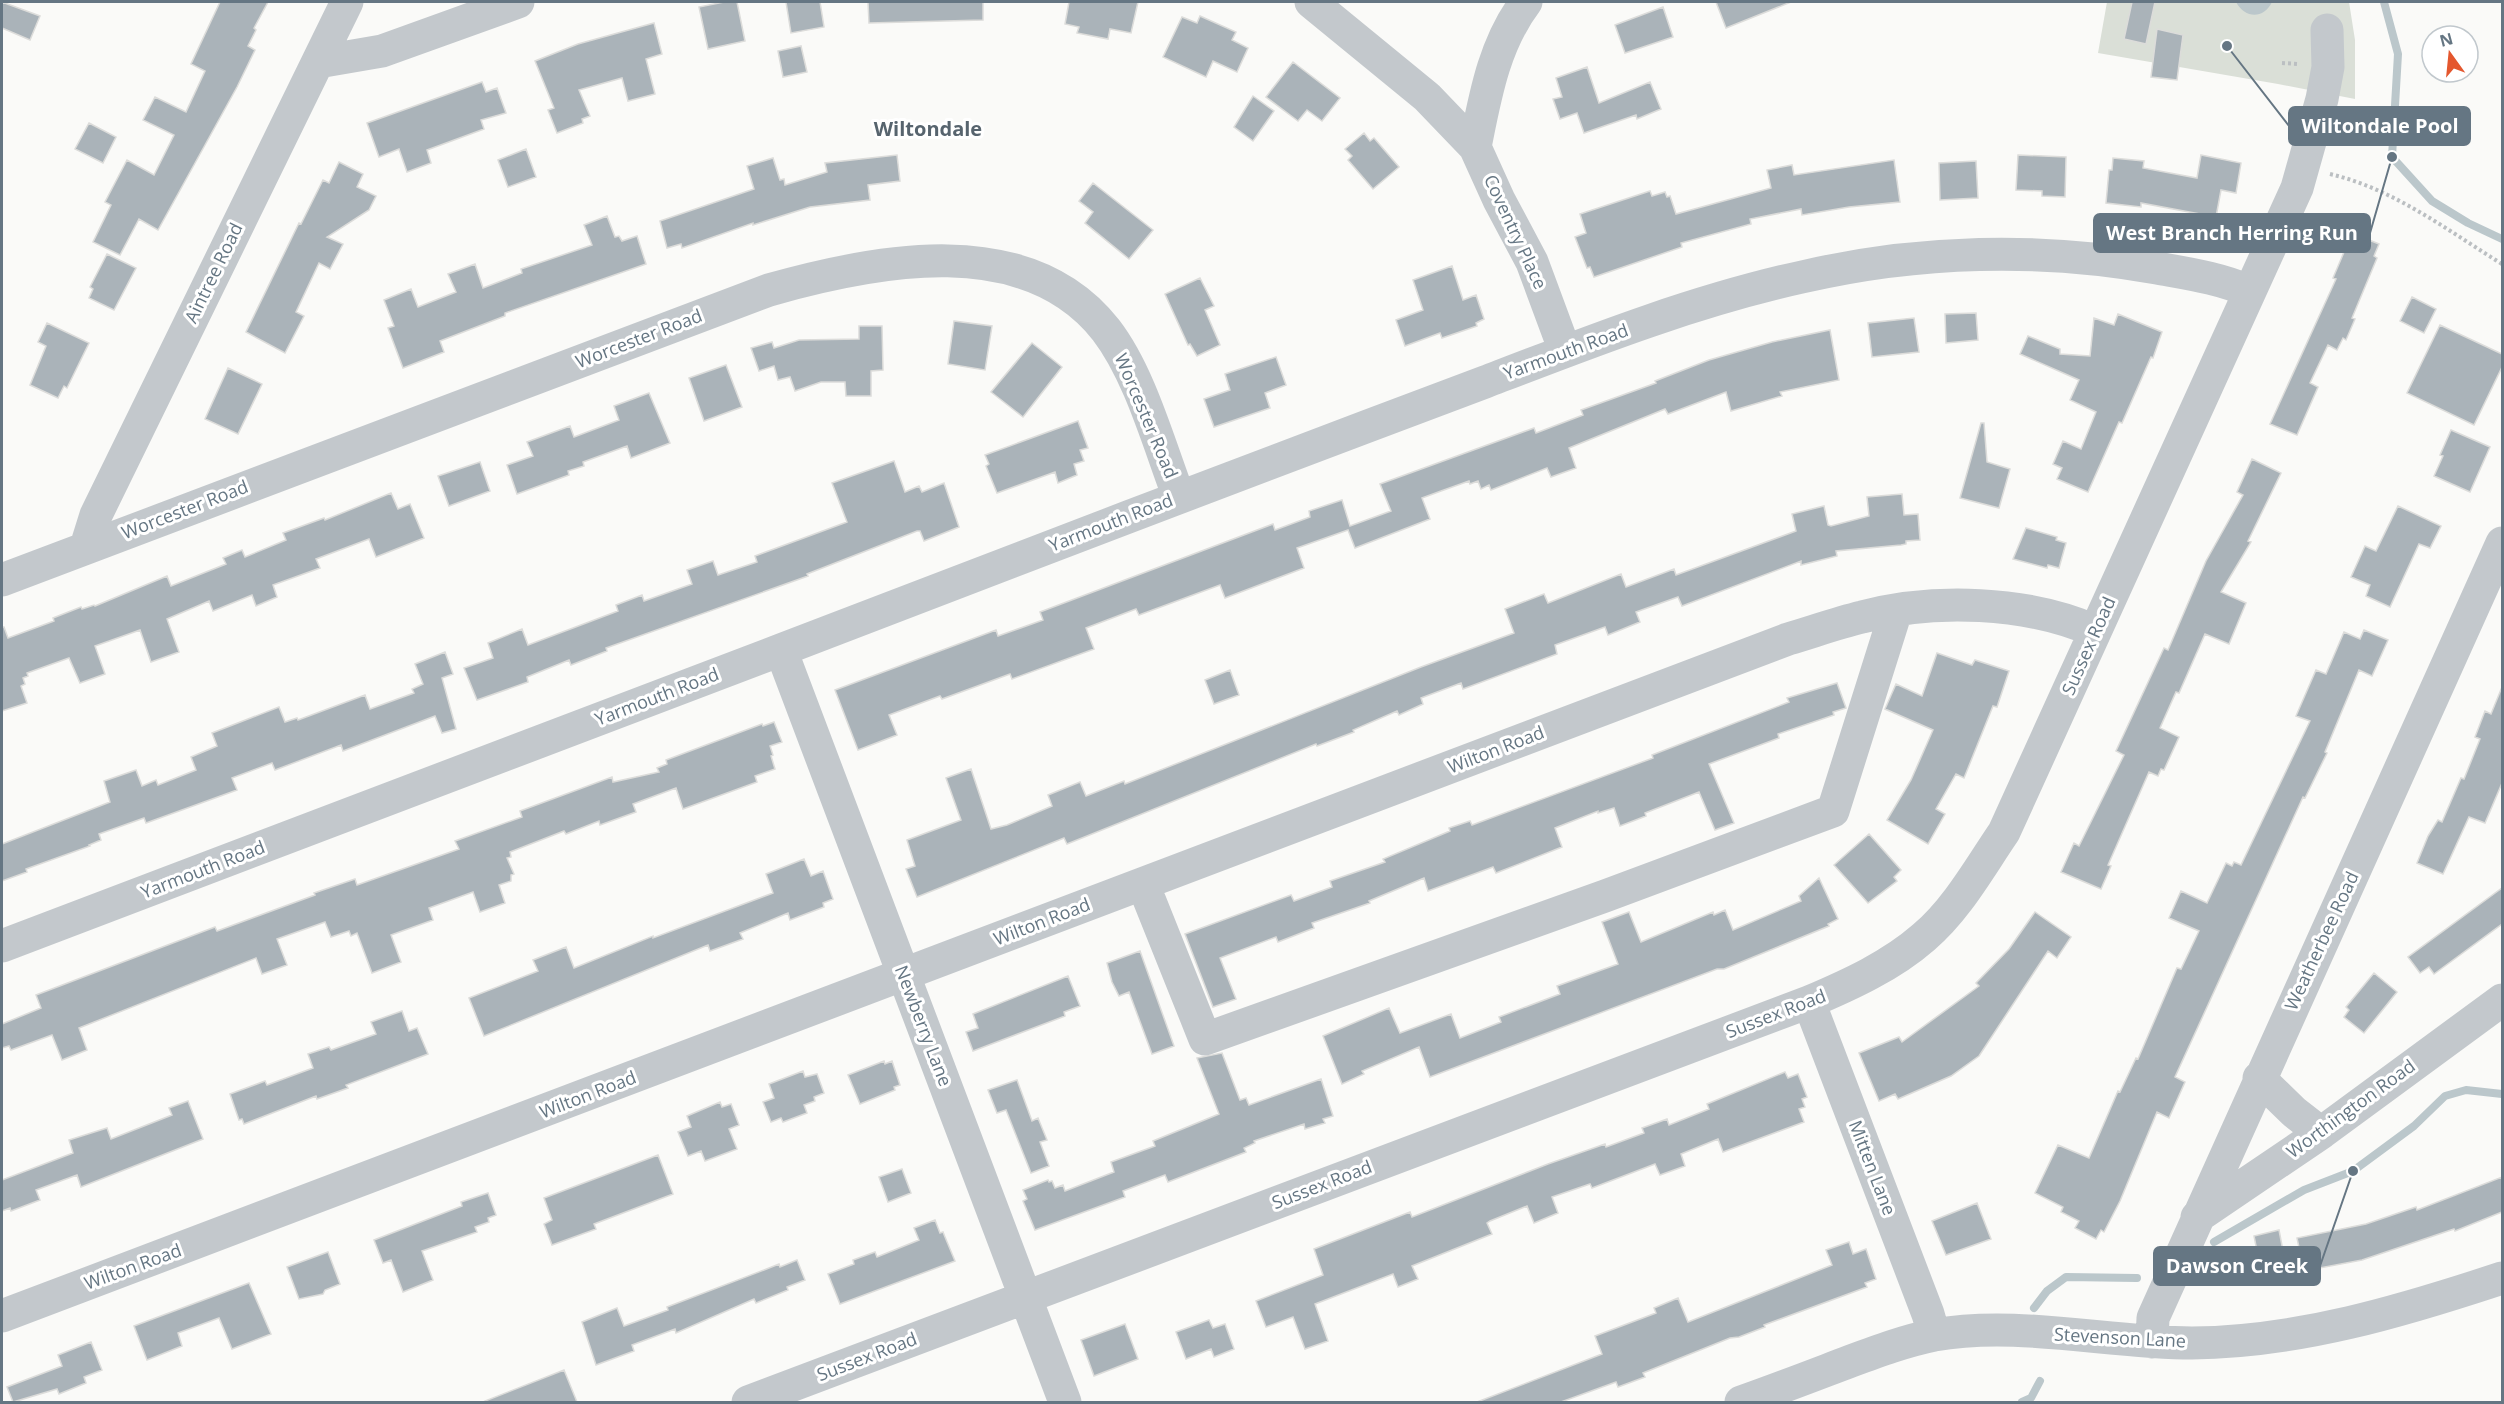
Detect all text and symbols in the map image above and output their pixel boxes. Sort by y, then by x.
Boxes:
north arrow [2420,24,2480,84]
text: N [2437,27,2455,52]
callout: Wiltondale Pool [2289,107,2470,145]
text: Wiltondale Pool [2301,112,2459,139]
district label: Wiltondale [874,115,982,142]
street label: Coventry Place [1479,170,1553,293]
callout: West Branch Herring Run [2094,214,2370,252]
street label: Aintree Road [179,218,248,327]
text: West Branch Herring Run [2106,219,2358,246]
street label: Worcester Road [572,303,705,373]
street label: Yarmouth Road [1500,317,1631,385]
street label: Worcester Road [1110,349,1184,482]
street label: Worcester Road [118,474,251,544]
street label: Yarmouth Road [1045,487,1176,557]
street label: Sussex Road [2056,593,2120,699]
street label: Yarmouth Road [591,661,722,731]
street label: Wilton Road [1444,720,1547,778]
street label: Yarmouth Road [137,834,268,904]
street label: Weatherbee Road [2278,867,2364,1014]
street label: Wilton Road [990,892,1093,950]
street label: Newberry Lane [890,962,958,1090]
street label: Sussex Road [1722,983,1829,1043]
street label: Worthington Road [2281,1053,2420,1163]
street label: Wilton Road [536,1065,639,1123]
street label: Mitten Lane [1844,1117,1902,1219]
street label: Sussex Road [1268,1154,1375,1214]
street label: Wilton Road [81,1237,185,1295]
callout: Dawson Creek [2154,1247,2320,1285]
text: Dawson Creek [2166,1252,2309,1279]
street label: Stevenson Lane [2053,1322,2187,1352]
street label: Sussex Road [813,1326,920,1386]

